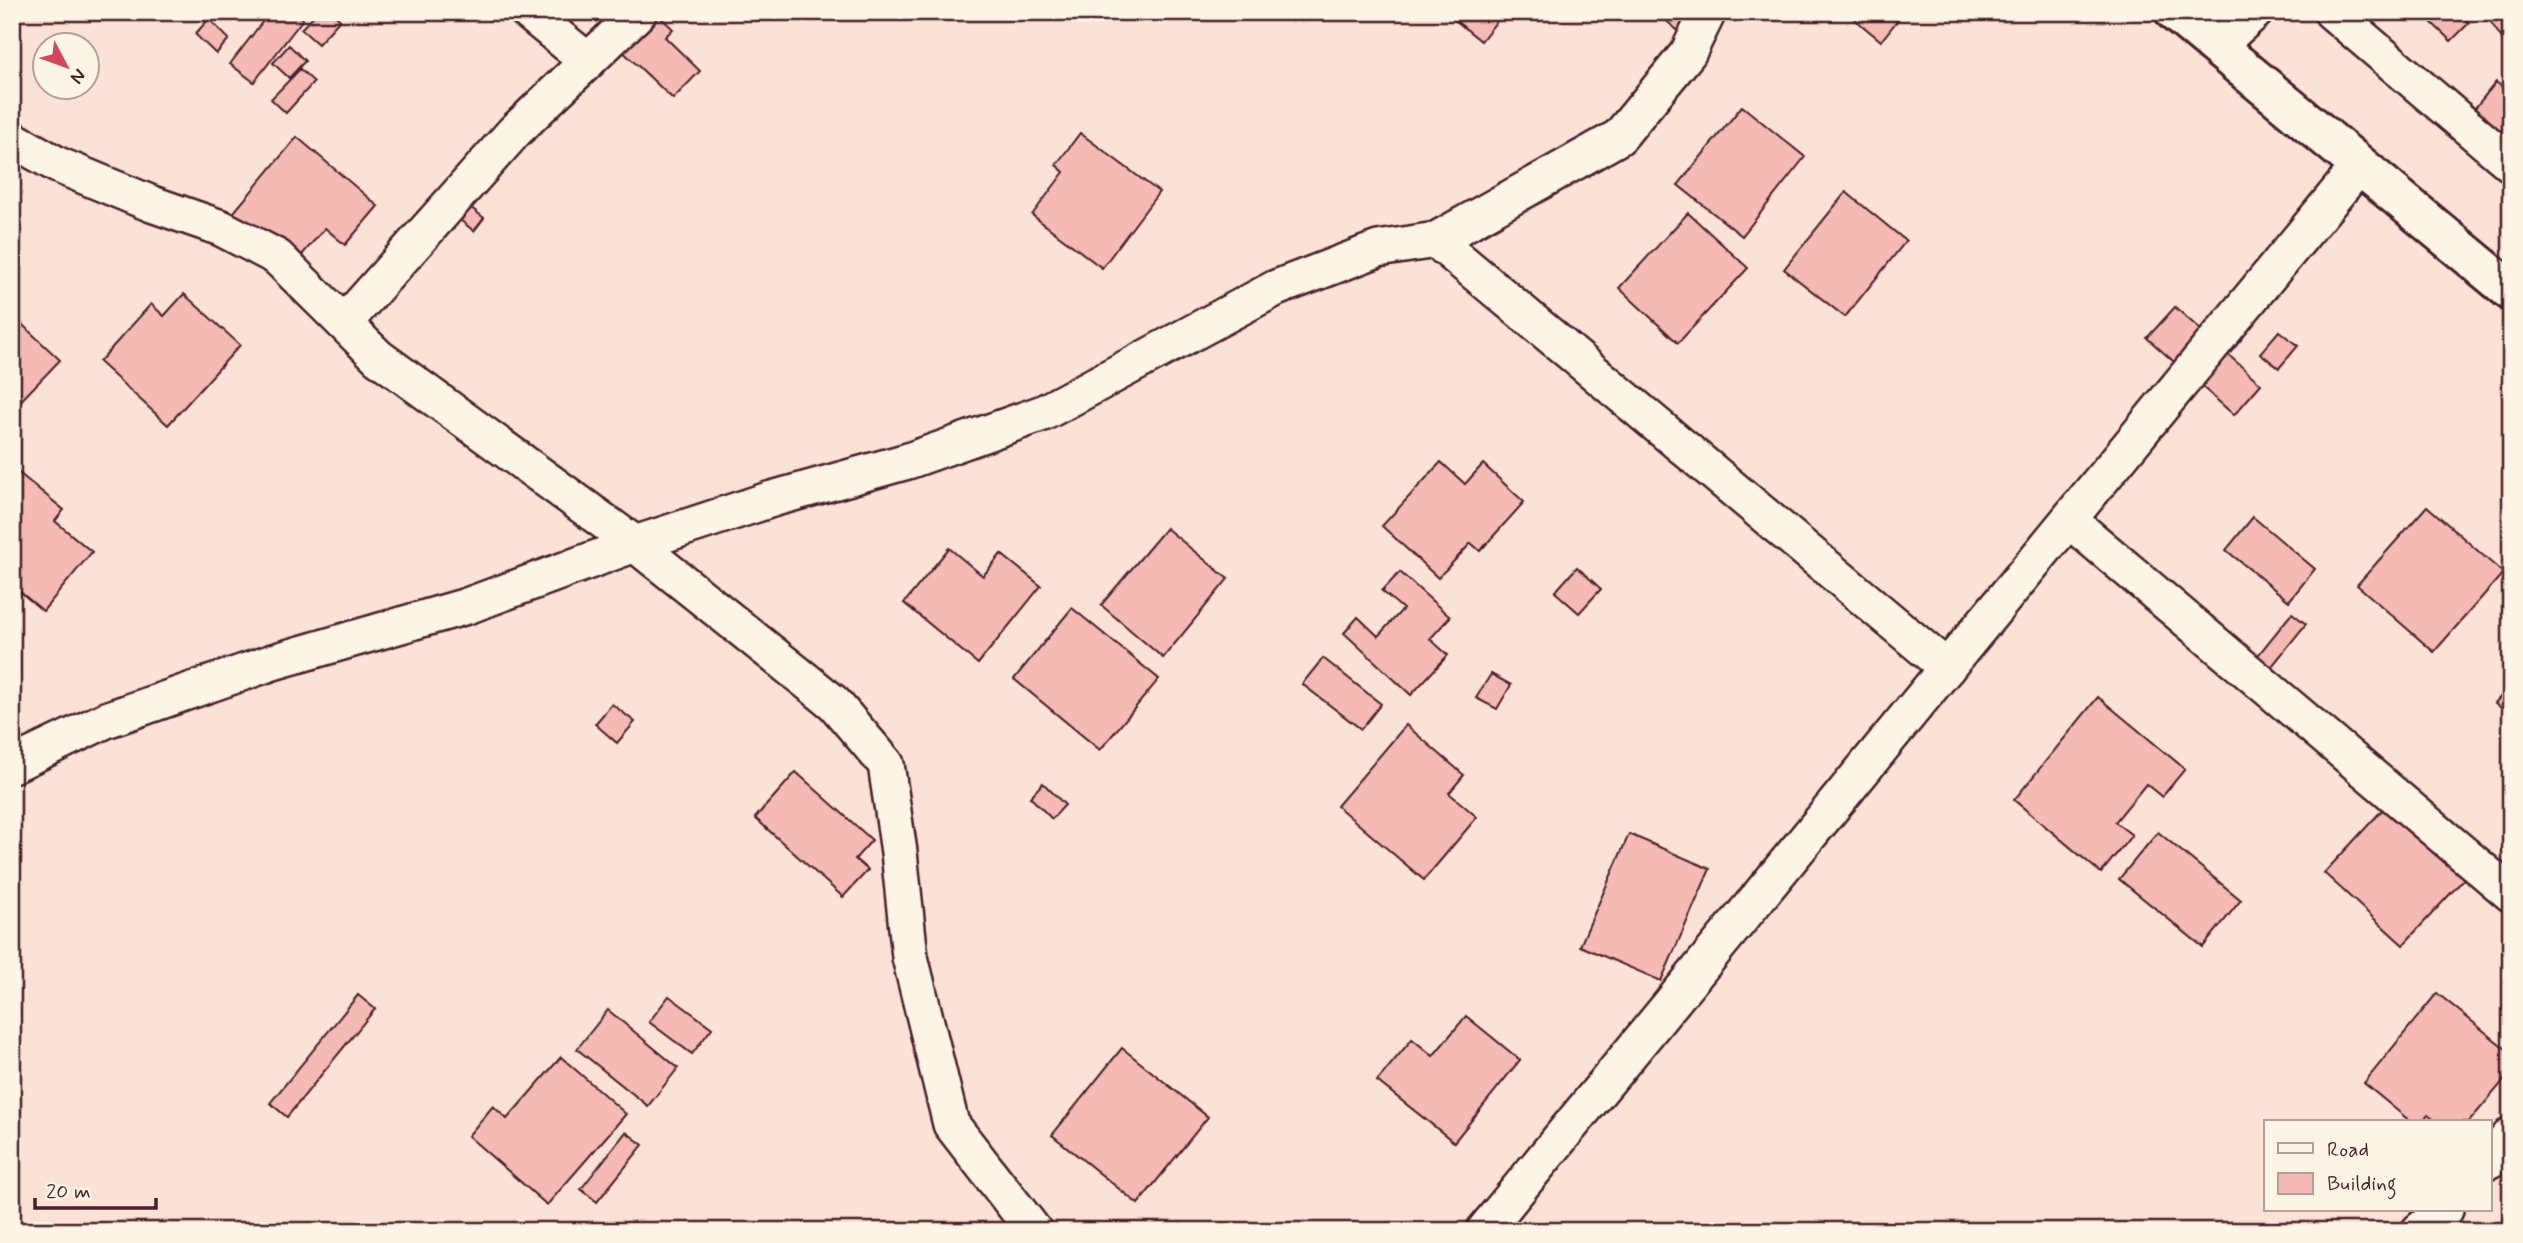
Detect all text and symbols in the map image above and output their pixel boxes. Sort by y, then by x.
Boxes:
north arrow [32,32,102,102]
text: N [64,63,91,89]
legend [2264,1120,2492,1212]
text: Road [2327,1136,2369,1164]
scale bar [35,1166,156,1210]
text: Building [2327,1170,2397,1200]
text: 20 m [46,1178,91,1206]

